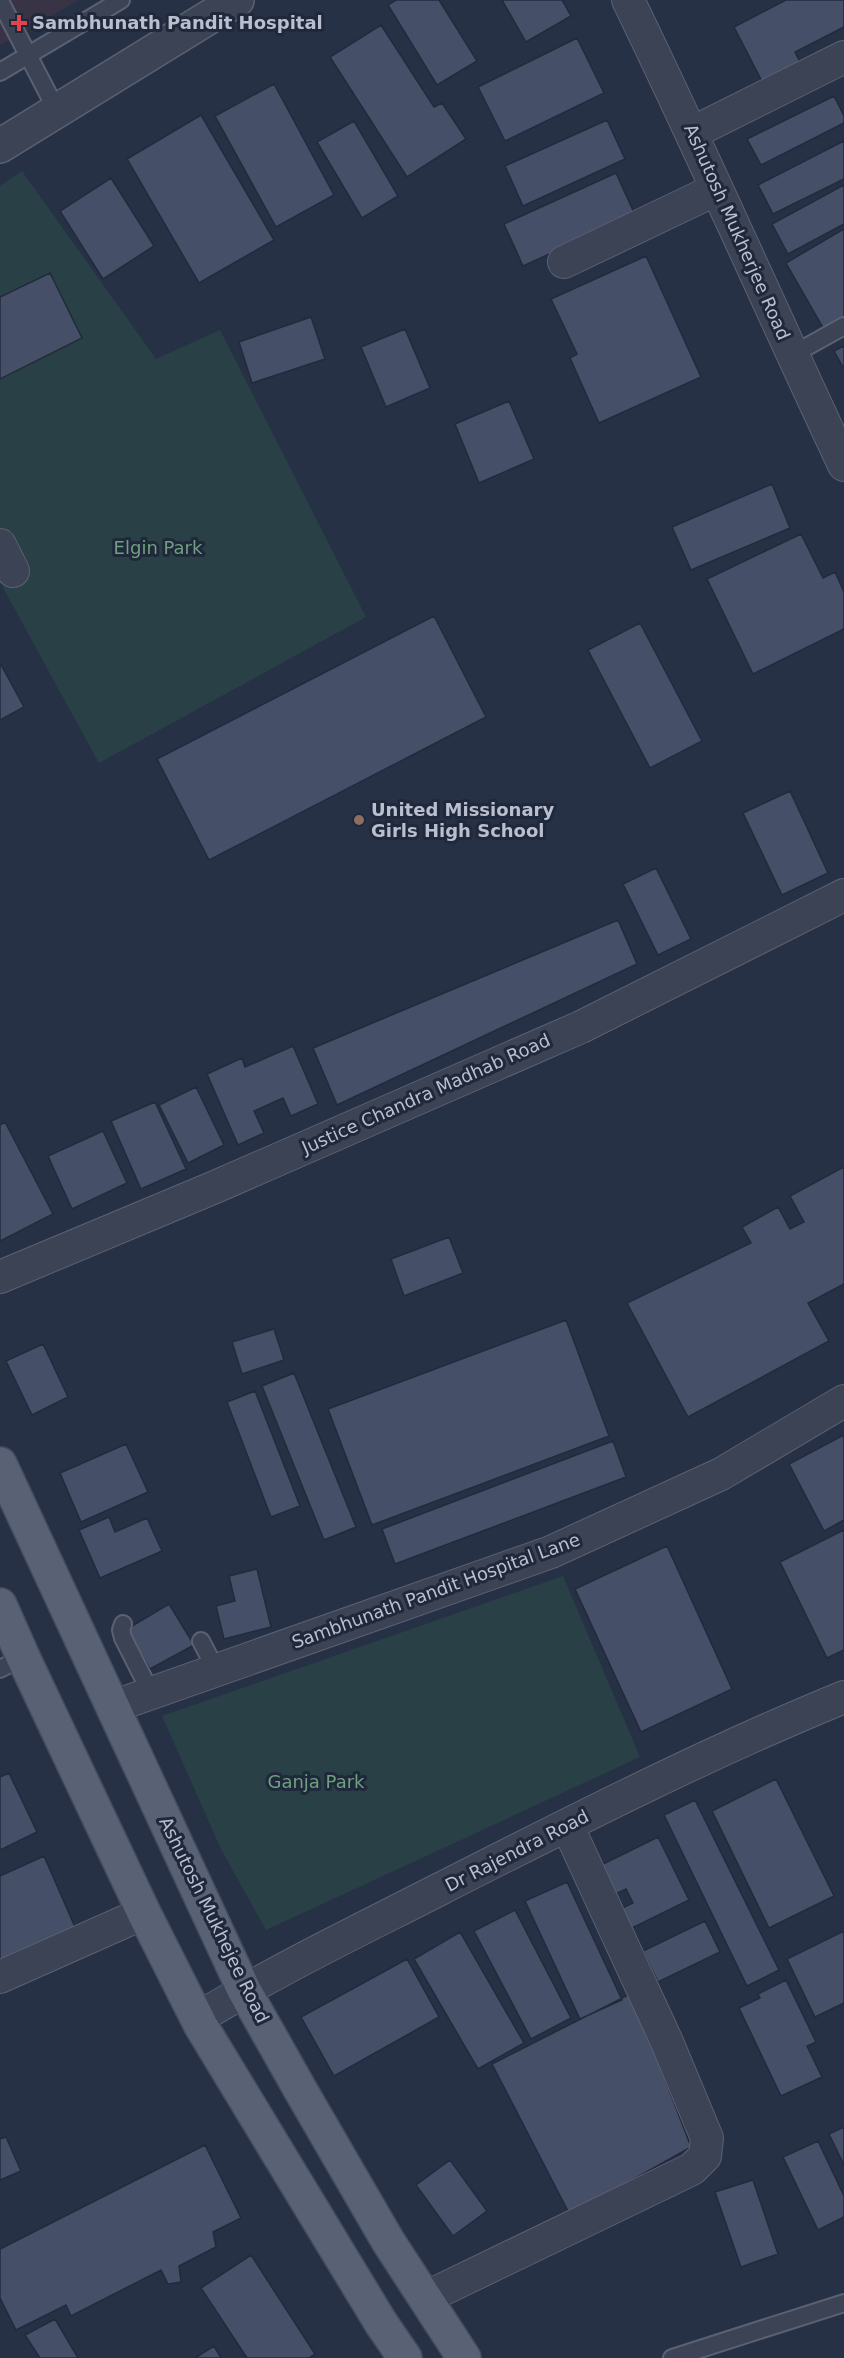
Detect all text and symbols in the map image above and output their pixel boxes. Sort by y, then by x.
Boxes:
place label: Sambhunath Pandit Hospital [32,12,323,33]
marker: Sambhunath Pandit Hospital [10,14,28,32]
street label: Ashutosh Mukherjee Road [680,120,795,343]
park label: Elgin Park [114,537,203,558]
place label: United Missionary Girls High School [371,799,554,841]
marker: United Missionary Girls High School [352,813,366,827]
street label: Justice Chandra Madhab Road [297,1029,553,1158]
street label: Sambhunath Pandit Hospital Lane [289,1528,583,1653]
park label: Ganja Park [267,1771,365,1792]
street label: Dr Rajendra Road [441,1805,592,1896]
street label: Ashutosh Mukhejee Road [155,1813,274,2026]

